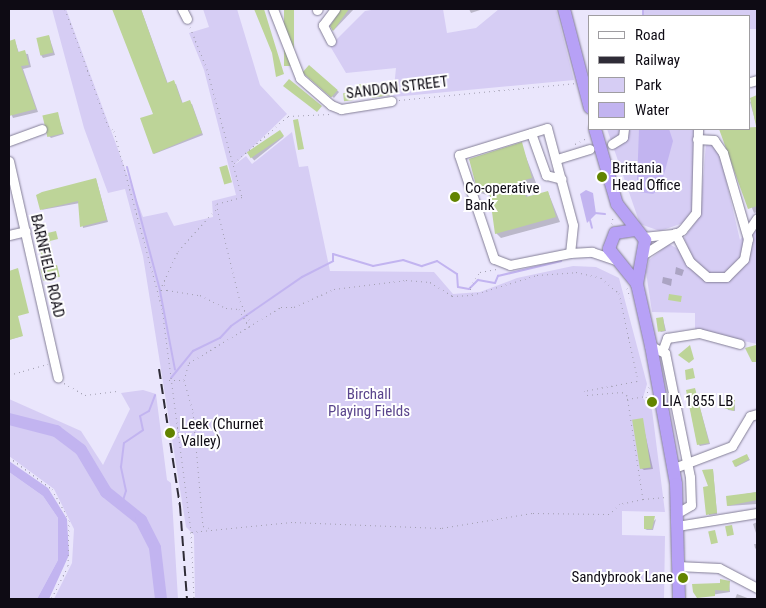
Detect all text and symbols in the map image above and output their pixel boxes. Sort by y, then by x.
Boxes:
legend [588,15,751,130]
text: Road [635,26,665,44]
text: Railway [635,51,680,69]
street label: SANDON STREET [345,73,449,103]
text: Park [635,76,662,94]
text: Water [635,101,669,119]
place label: Brittania Head Office [612,159,681,194]
marker: Brittania Head Office [596,171,608,183]
place label: Co-operative Bank [465,179,539,214]
marker: Co-operative Bank [449,191,461,203]
street label: BARNFIELD ROAD [26,212,68,320]
park label: Birchall Playing Fields [328,385,410,420]
place label: LIA 1855 LB [662,393,733,411]
marker: LIA 1855 LB [646,396,658,408]
place label: Leek (Churnet Valley) [181,415,263,450]
marker: Leek (Churnet Valley) [163,426,177,440]
place label: Sandybrook Lane [571,569,673,587]
marker: Sandybrook Lane [677,572,689,584]

